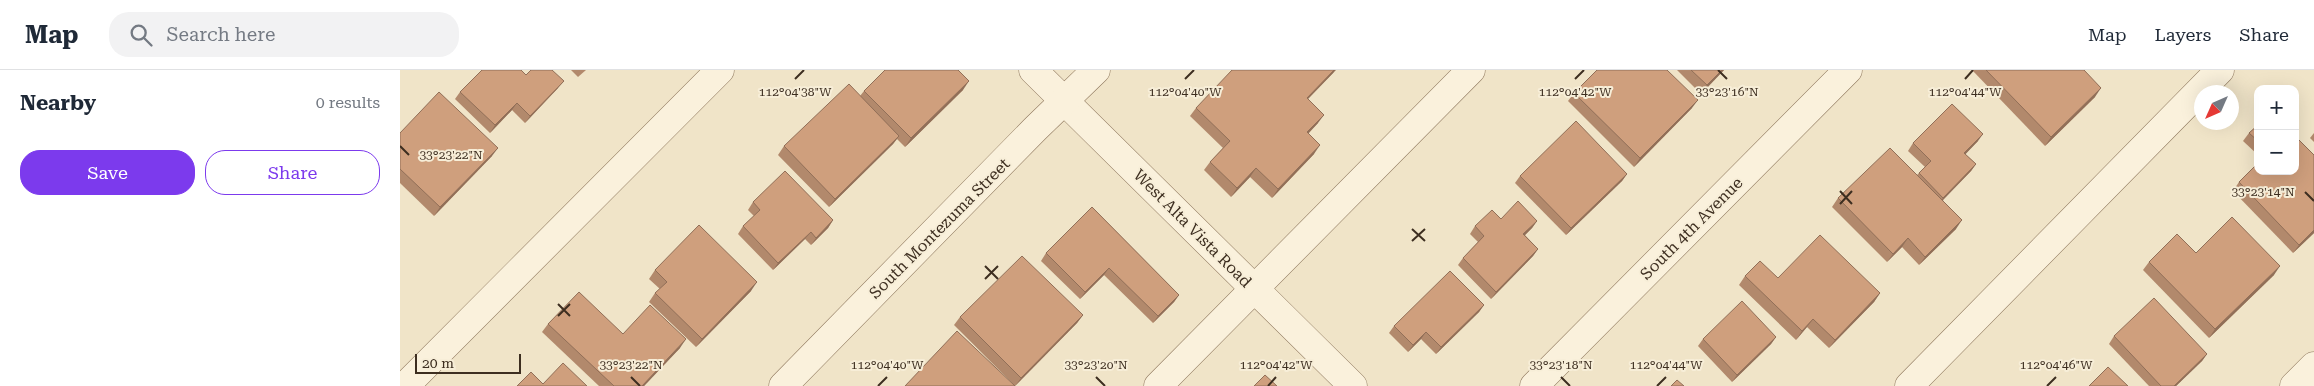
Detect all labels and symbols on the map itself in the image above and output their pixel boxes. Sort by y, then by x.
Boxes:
text: 112°04'38"W [759,85,832,99]
text: 112°04'40"W [1149,85,1222,99]
text: 112°04'42"W [1539,85,1612,99]
text: 33°23'16"N [1695,85,1759,99]
text: 112°04'44"W [1929,85,2002,99]
north arrow [2194,85,2239,130]
text: 33°23'22"N [419,148,483,162]
street label: South Montezuma Street [865,154,1014,303]
street label: West Alta Vista Road [1130,165,1256,291]
street label: South 4th Avenue [1636,173,1747,284]
text: 33°23'14"N [2231,185,2295,199]
scale bar [415,351,521,374]
text: 33°23'22"N [599,358,663,372]
text: 112°04'40"W [851,358,924,372]
text: 33°23'20"N [1064,358,1128,372]
text: 112°04'42"W [1240,358,1313,372]
text: 33°23'18"N [1529,358,1593,372]
text: 112°04'44"W [1630,358,1703,372]
text: 112°04'46"W [2020,358,2093,372]

